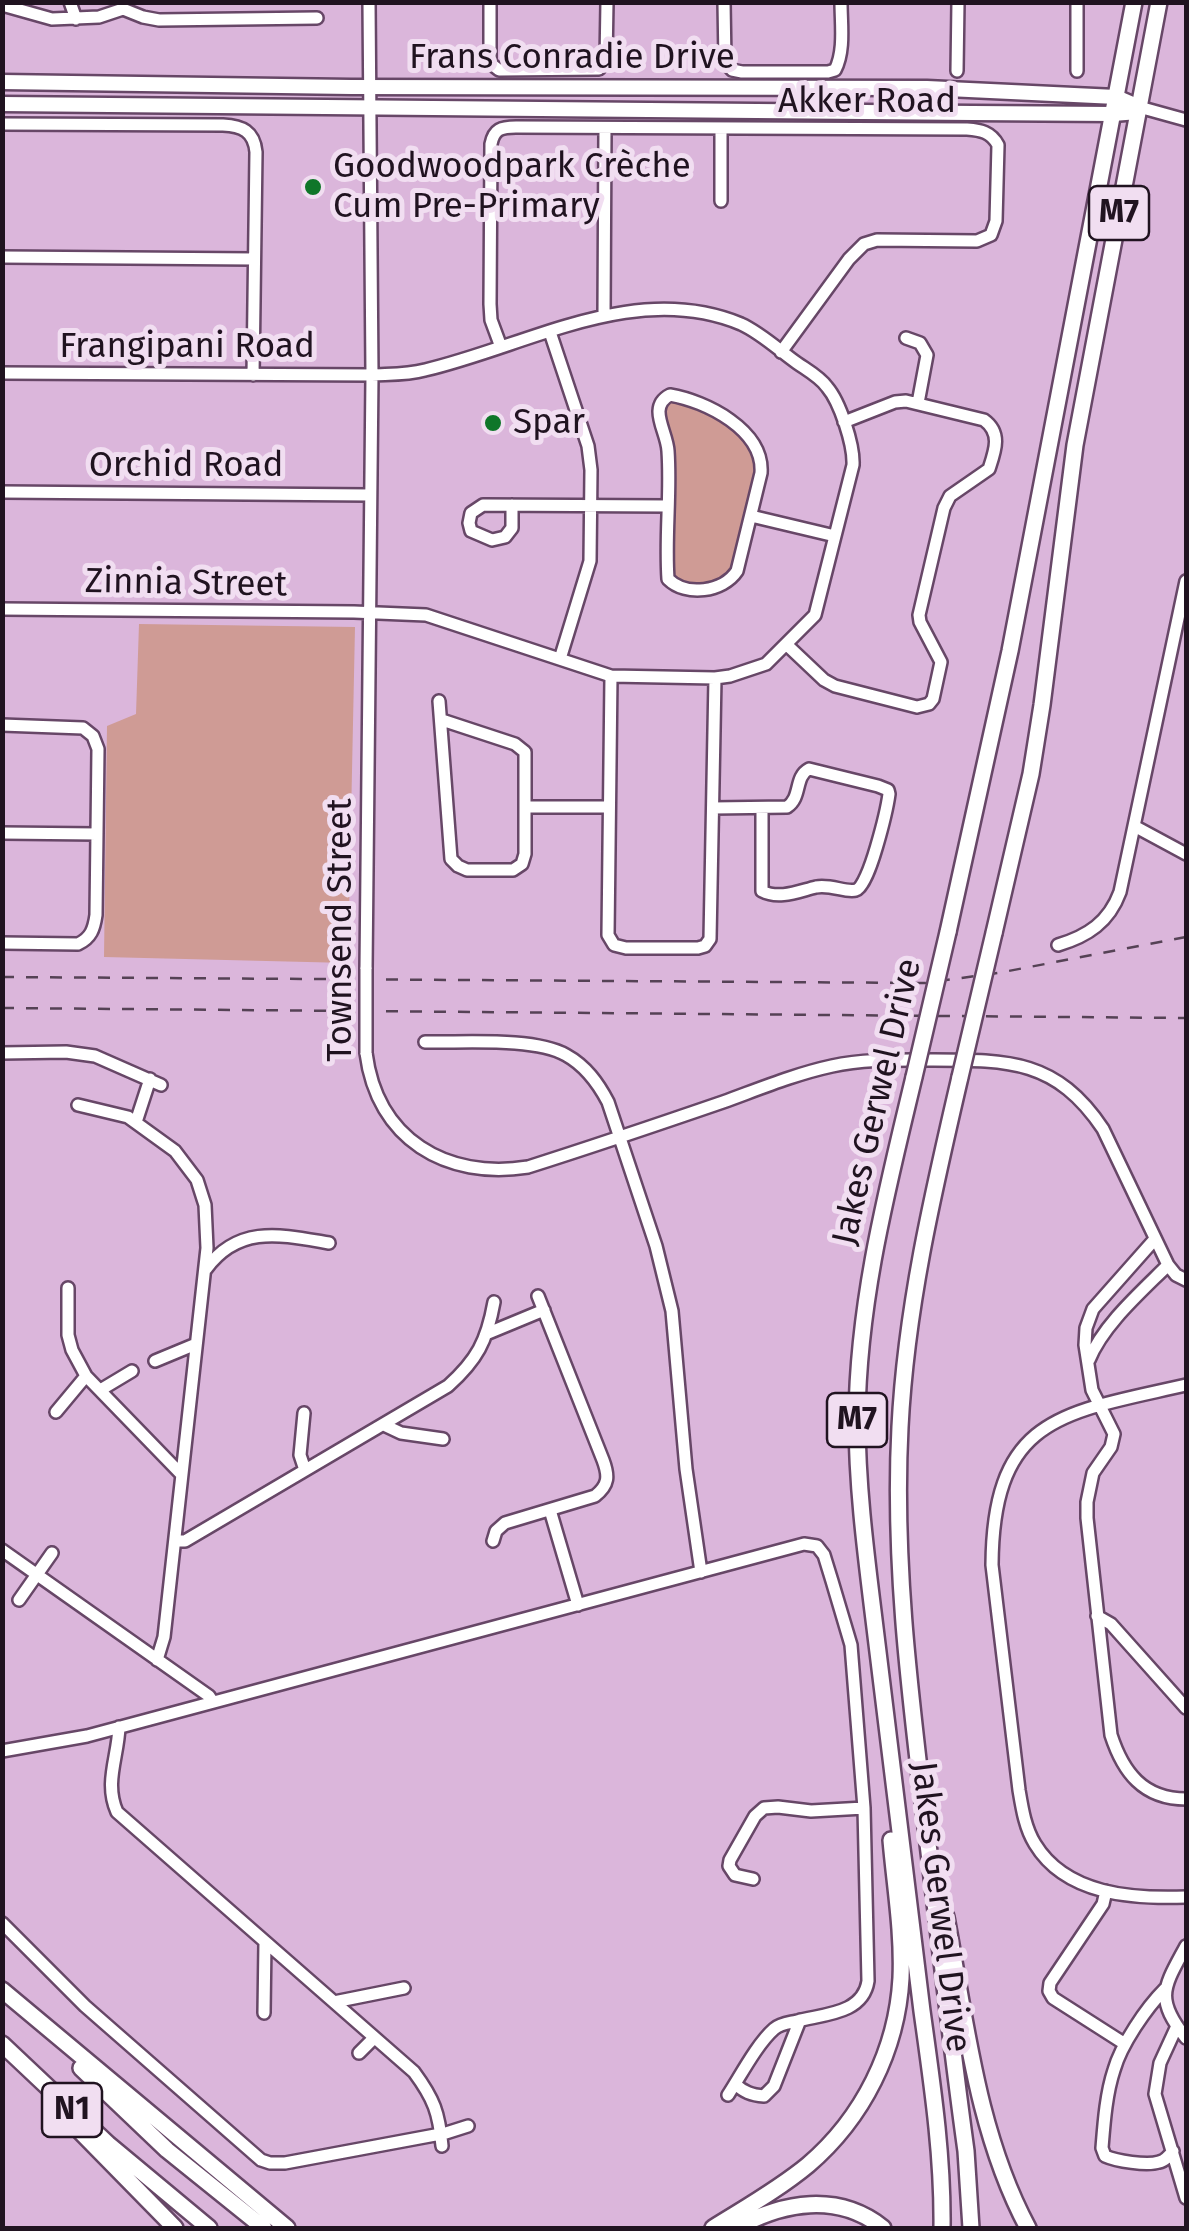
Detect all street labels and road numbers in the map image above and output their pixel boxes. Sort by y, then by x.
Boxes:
street label: Frans Conradie Drive [409,37,735,79]
street label: Akker Road [778,81,956,123]
road number: M7 [1089,186,1149,240]
street label: Frangipani Road [59,326,315,368]
street label: Orchid Road [89,445,283,487]
street label: Zinnia Street [84,561,288,607]
street label: Townsend Street [320,798,362,1062]
street label: Jakes Gerwel Drive [825,955,931,1249]
road number: M7 [827,1393,887,1447]
street label: Jakes Gerwel Drive [901,1759,979,2055]
road number: N1 [42,2083,102,2137]

